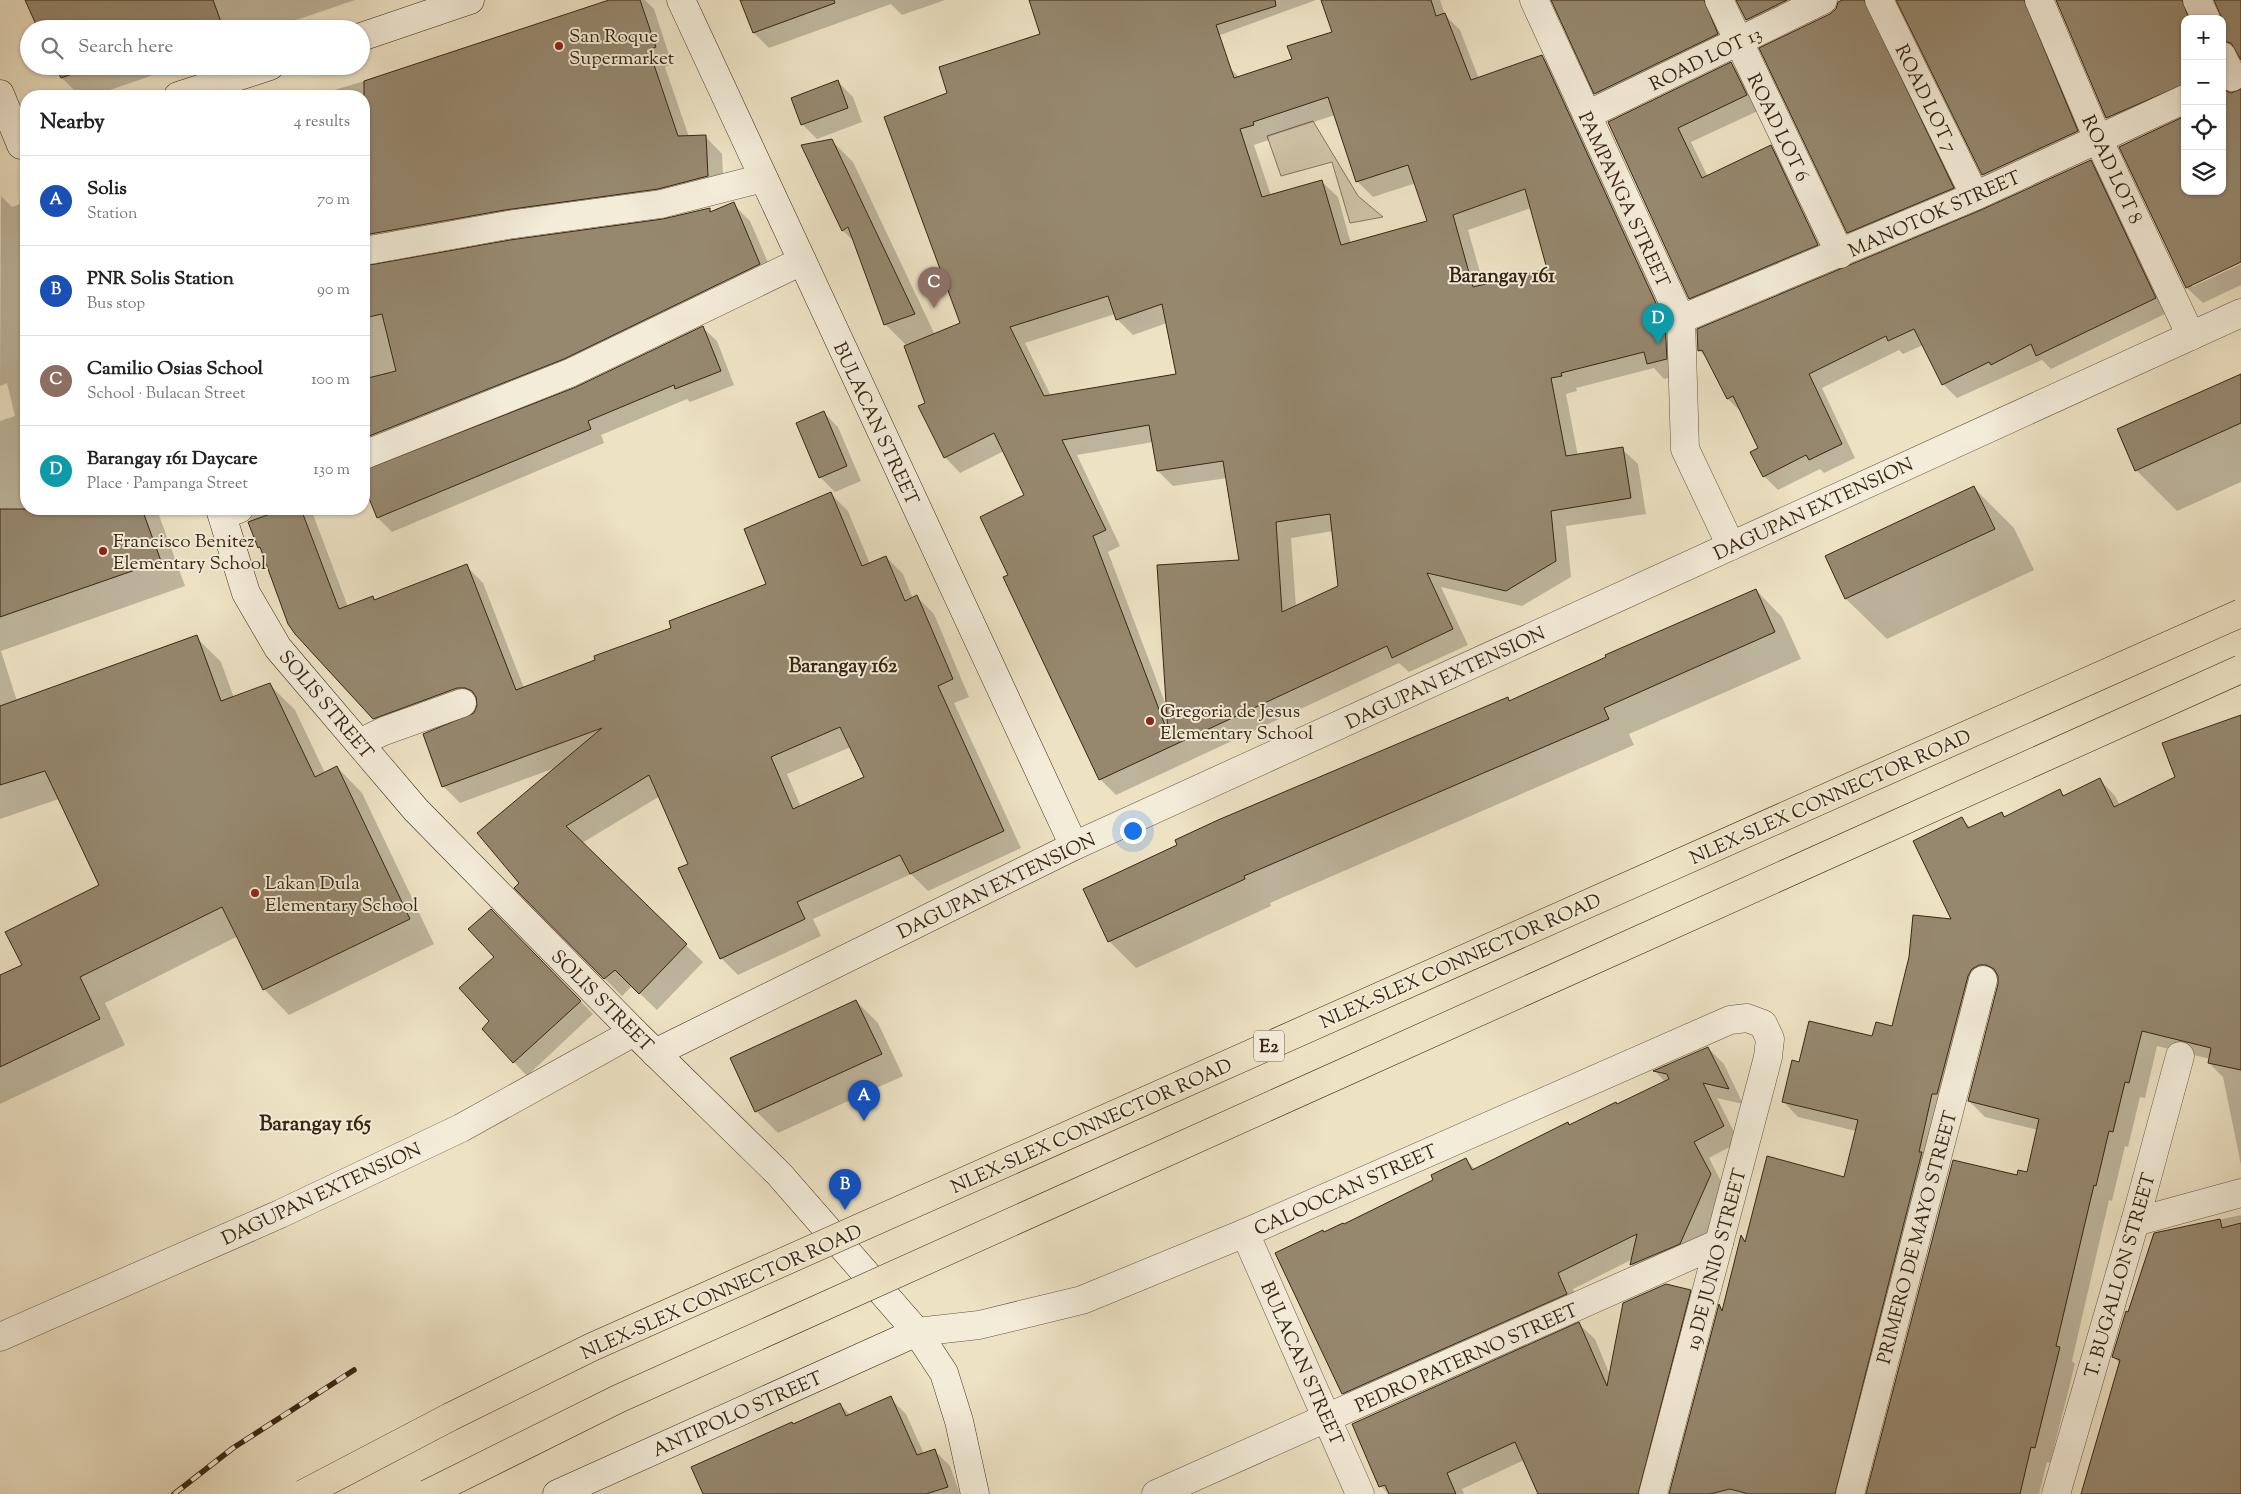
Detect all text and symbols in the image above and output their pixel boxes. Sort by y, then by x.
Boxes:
map controls [2181,15,2226,195]
button: + [2181,15,2226,60]
search box [20,20,370,75]
street label: ROAD LOT 13 [1645,21,1767,99]
place label: San Roque Supermarket [569,24,675,73]
icon: search [38,34,66,62]
text: Search here [78,34,173,61]
marker: San Roque Supermarket [553,40,565,52]
street label: ROAD LOT 7 [1887,40,1963,158]
button: − [2181,60,2226,105]
street label: ROAD LOT 6 [1739,69,1815,187]
button: locate [2181,105,2226,150]
text: Nearby [40,108,105,138]
street label: PAMPANGA STREET [1570,108,1675,292]
text: 4 results [294,111,350,134]
street label: ROAD LOT 8 [2074,111,2148,229]
button: layers [2181,150,2226,195]
street label: MANOTOK STREET [1844,165,2026,265]
text: Solis [87,176,127,203]
text: A [50,189,63,212]
text: 70 m [317,189,350,212]
text: Station [87,203,137,226]
district label: Barangay 161 [1449,263,1555,292]
text: PNR Solis Station [87,266,234,293]
pin: C [918,267,950,308]
text: B [51,279,61,302]
text: 90 m [317,279,350,302]
text: Bus stop [87,293,145,316]
pin: D [1642,303,1674,344]
street label: BULACAN STREET [825,338,924,510]
text: Camilio Osias School [87,356,263,383]
text: C [50,369,62,392]
text: 100 m [311,369,350,392]
text: School · Bulacan Street [87,383,245,406]
text: Barangay 161 Daycare [87,446,258,473]
street label: DAGUPAN EXTENSION [1710,452,1918,568]
text: D [50,459,62,482]
text: 130 m [313,459,350,482]
text: Place · Pampanga Street [87,473,248,496]
place label: Francisco Benitez Elementary School [113,529,266,578]
marker: Francisco Benitez Elementary School [97,545,109,557]
street label: DAGUPAN EXTENSION [1342,621,1550,737]
street label: SOLIS STREET [271,645,379,766]
district label: Barangay 162 [789,653,898,682]
place label: Gregoria de Jesus Elementary School [1160,699,1313,748]
marker: Gregoria de Jesus Elementary School [1144,715,1156,727]
street label: NLEX-SLEX CONNECTOR ROAD [1686,724,1976,873]
your location [1120,818,1146,844]
street label: DAGUPAN EXTENSION [893,827,1101,947]
place label: Lakan Dula Elementary School [265,871,418,920]
marker: Lakan Dula Elementary School [249,887,261,899]
street label: NLEX-SLEX CONNECTOR ROAD [1316,888,1606,1037]
street label: SOLIS STREET [544,944,659,1059]
road number: E2 [1254,1030,1284,1062]
street label: NLEX-SLEX CONNECTOR ROAD [947,1053,1237,1202]
pin: A [848,1080,880,1121]
street label: PRIMERO DE MAYO STREET [1872,1108,1965,1367]
district label: Barangay 165 [259,1110,372,1140]
street label: DAGUPAN EXTENSION [218,1137,426,1253]
street label: CALOOCAN STREET [1250,1139,1442,1244]
street label: 19 DE JUNIO STREET [1680,1166,1755,1354]
pin: B [829,1169,861,1210]
street label: T. BUGALLON STREET [2079,1170,2164,1381]
street label: NLEX-SLEX CONNECTOR ROAD [577,1219,867,1368]
street label: BULACAN STREET [1252,1278,1349,1450]
street label: PEDRO PATERNO STREET [1351,1298,1583,1421]
street label: ANTIPOLO STREET [649,1366,827,1465]

